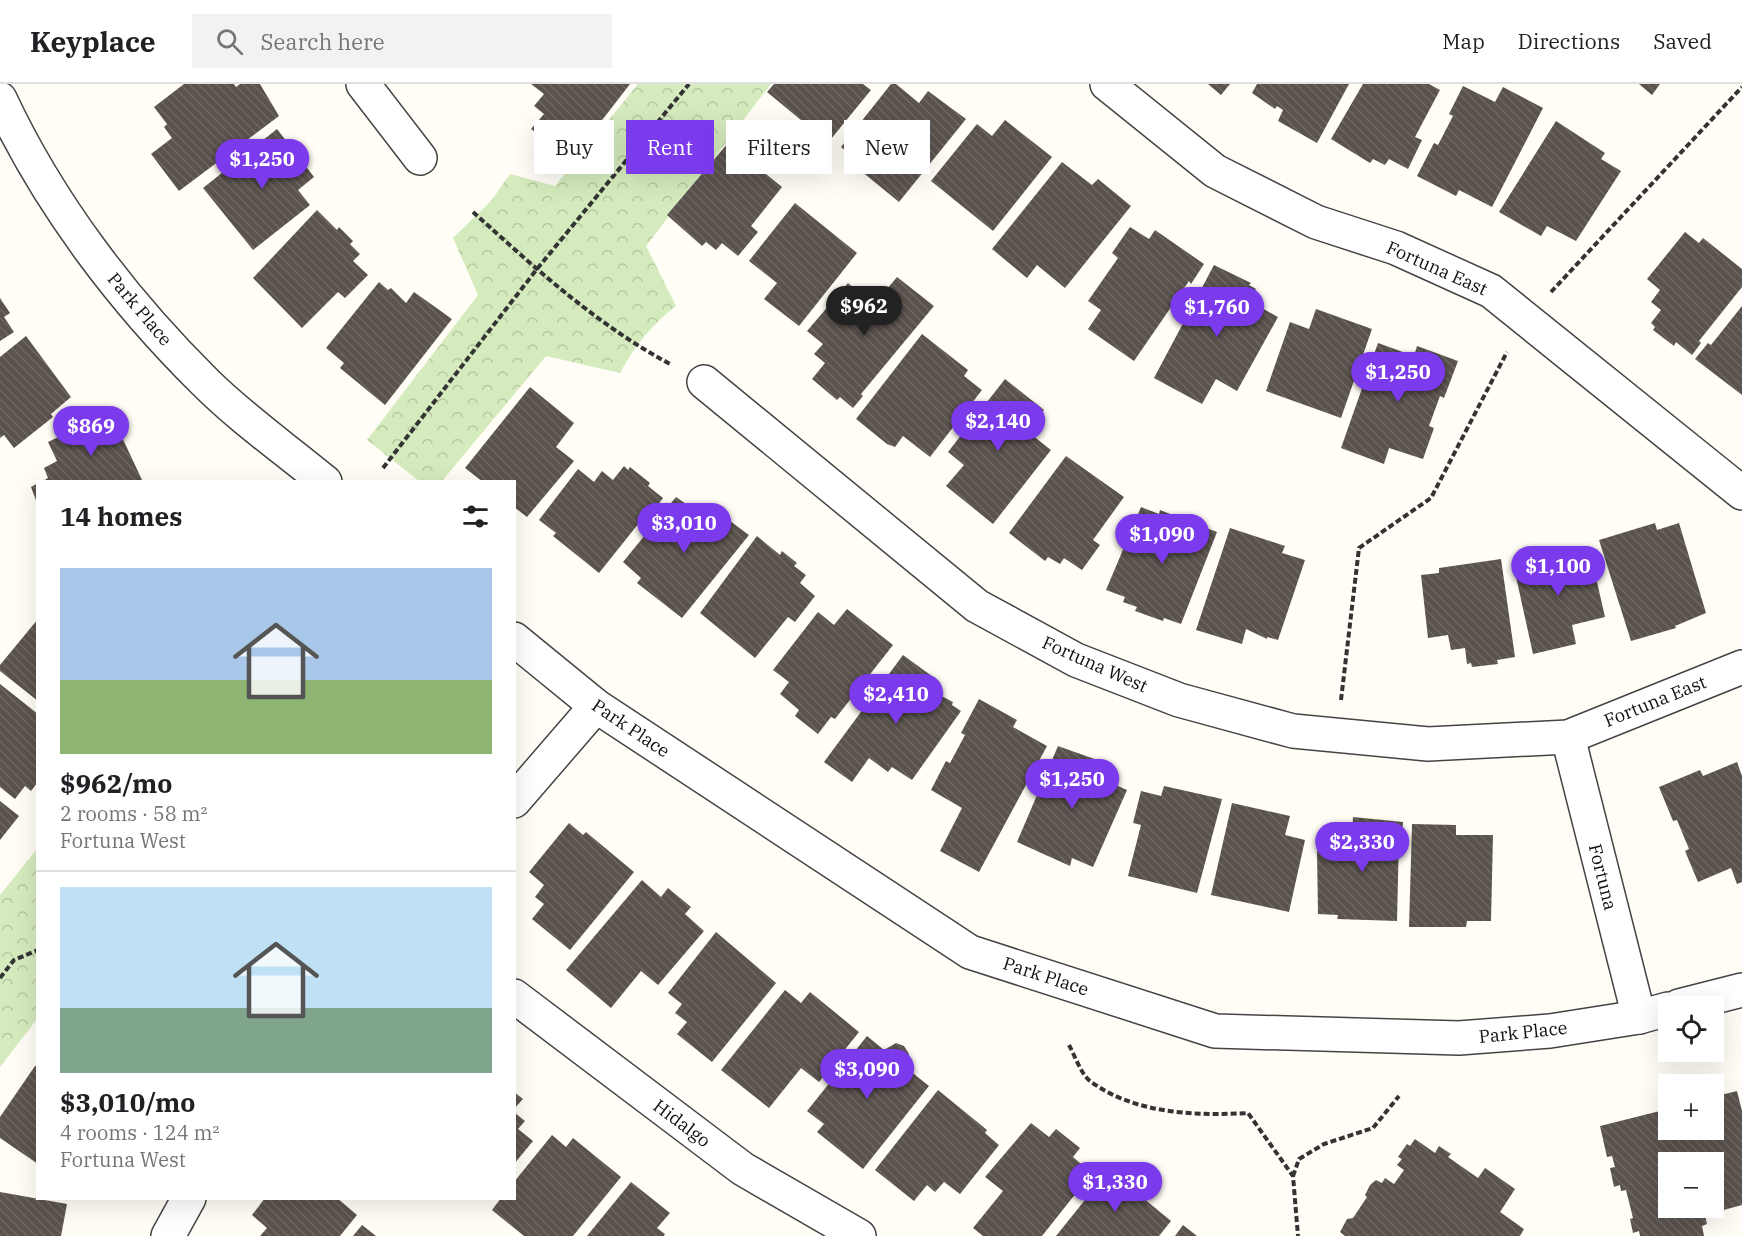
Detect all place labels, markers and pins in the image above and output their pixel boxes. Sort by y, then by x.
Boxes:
pin: $1,250 [213,139,311,190]
pin: $962 [828,286,900,337]
pin: $1,760 [1168,287,1266,338]
pin: $1,250 [1349,352,1447,403]
pin: $2,140 [949,401,1047,452]
pin: $869 [55,406,127,457]
pin: $3,010 [635,503,733,554]
pin: $1,090 [1113,514,1211,565]
pin: $1,100 [1509,546,1607,597]
pin: $2,410 [847,674,945,725]
pin: $1,250 [1023,759,1121,810]
pin: $2,330 [1313,822,1411,873]
pin: $3,090 [818,1049,916,1100]
pin: $1,330 [1066,1162,1164,1213]

